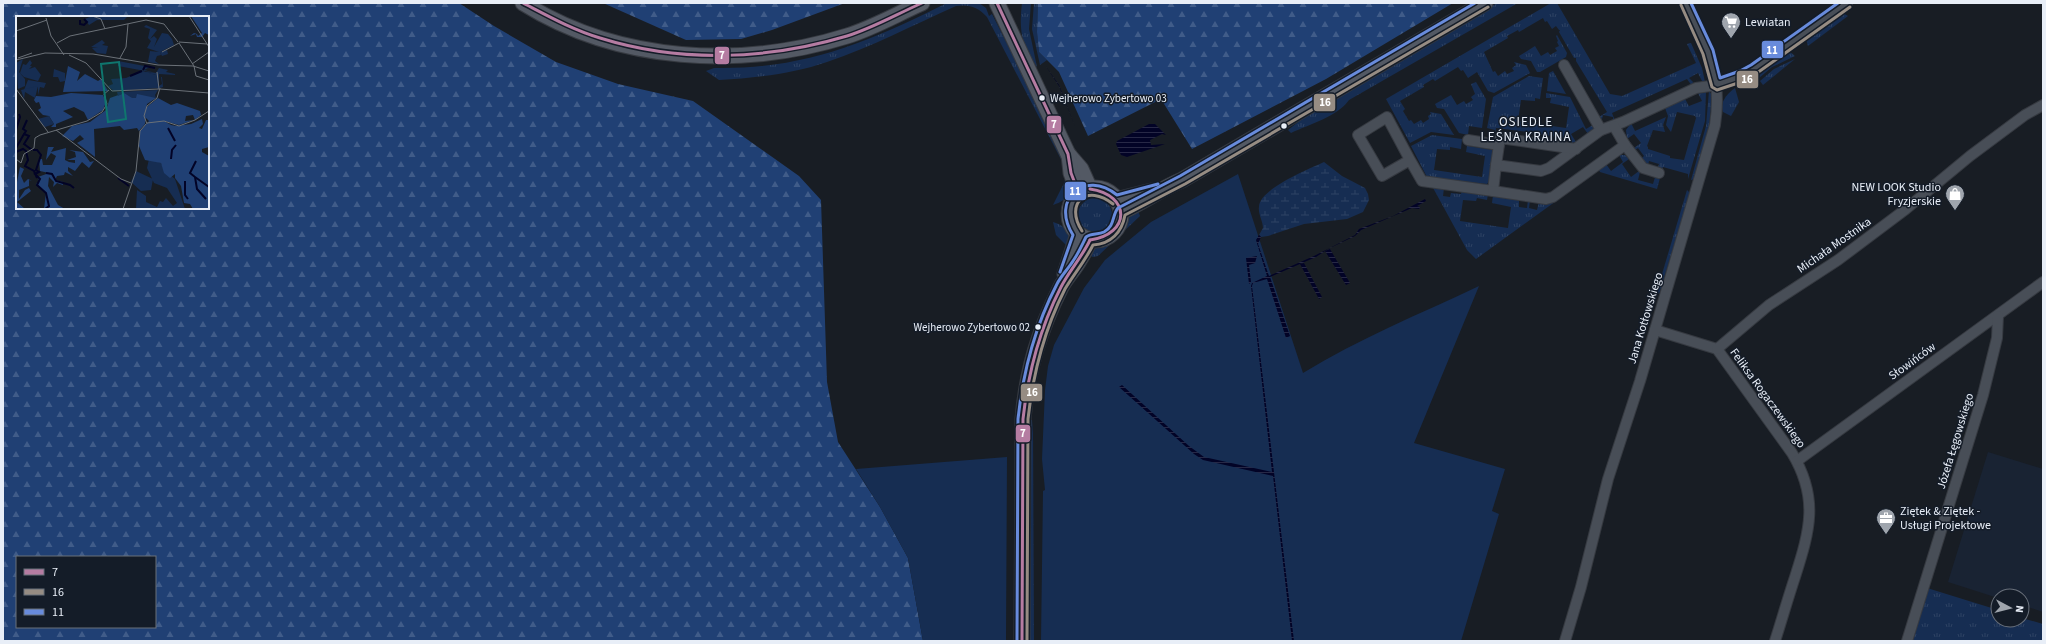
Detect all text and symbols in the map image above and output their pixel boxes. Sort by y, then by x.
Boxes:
supermarket icon: Lewiatan [1720,11,1742,39]
place label: Lewiatan [1745,14,1791,31]
inset map [16,16,209,209]
line badge: 11 [1761,40,1784,59]
text: 11 [1766,43,1778,58]
line badge: 7 [714,46,730,65]
text: 7 [719,48,725,63]
line badge: 16 [1736,70,1759,89]
text: 16 [1741,72,1753,87]
place label: Wejherowo Zybertowo 03 [1050,91,1167,106]
marker: Wejherowo Zybertowo 03 [1037,93,1047,103]
line badge: 16 [1313,93,1336,112]
text: 16 [1319,95,1331,110]
district label: OSIEDLE LEŚNA KRAINA [1480,113,1572,146]
line badge: 7 [1046,115,1062,134]
text: 7 [1051,117,1057,132]
unlabelled marker [1279,121,1289,131]
place label: NEW LOOK Studio Fryzjerskie [1851,179,1941,210]
line badge: 11 [1064,181,1087,201]
shop icon: NEW LOOK Studio Fryzjerskie [1944,183,1966,211]
text: 11 [1069,184,1081,199]
street label: Michała Mostnika [1794,213,1875,277]
street label: Jana Kotłowskiego [1623,270,1667,366]
place label: Wejherowo Zybertowo 02 [913,320,1030,335]
marker: Wejherowo Zybertowo 02 [1033,322,1043,332]
street label: Słowińców [1885,338,1940,384]
street label: Feliksa Rogaczewskiego [1726,345,1810,452]
line badge: 16 [1020,383,1043,402]
text: 16 [1026,385,1038,400]
street label: Józefa Łęgowskiego [1933,391,1978,491]
line badge: 7 [1015,424,1031,443]
text: 7 [1020,426,1026,441]
place label: Ziętek & Ziętek - Usługi Projektowe [1900,503,1991,534]
office icon: Ziętek & Ziętek - Usługi Projektowe [1875,507,1897,535]
legend [16,556,156,628]
text: 7 [52,564,58,581]
text: 16 [52,584,64,601]
north arrow [1990,588,2030,628]
text: 11 [52,604,64,621]
text: N [2012,605,2027,614]

